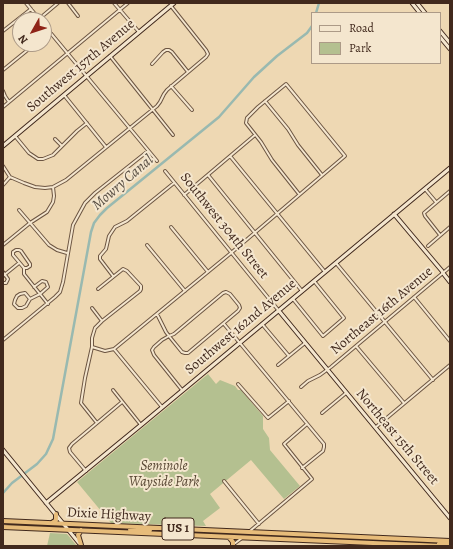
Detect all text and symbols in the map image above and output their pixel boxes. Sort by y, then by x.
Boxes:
north arrow [12,12,52,52]
legend [311,12,441,64]
street label: Southwest 157th Avenue [24,16,138,116]
text: Road [349,20,374,36]
text: N [15,31,31,47]
text: Park [349,40,372,56]
water label: Mowry Canal [89,151,157,215]
street label: Southwest 304th Street [176,170,272,282]
street label: Northeast 16th Avenue [328,263,436,359]
street label: Southwest 162nd Avenue [182,276,300,378]
street label: Northeast 15th Street [352,386,442,488]
park label: Seminole Wayside Park [129,459,199,492]
street label: Dixie Highway [67,504,151,526]
road number: US 1 [162,518,194,540]

